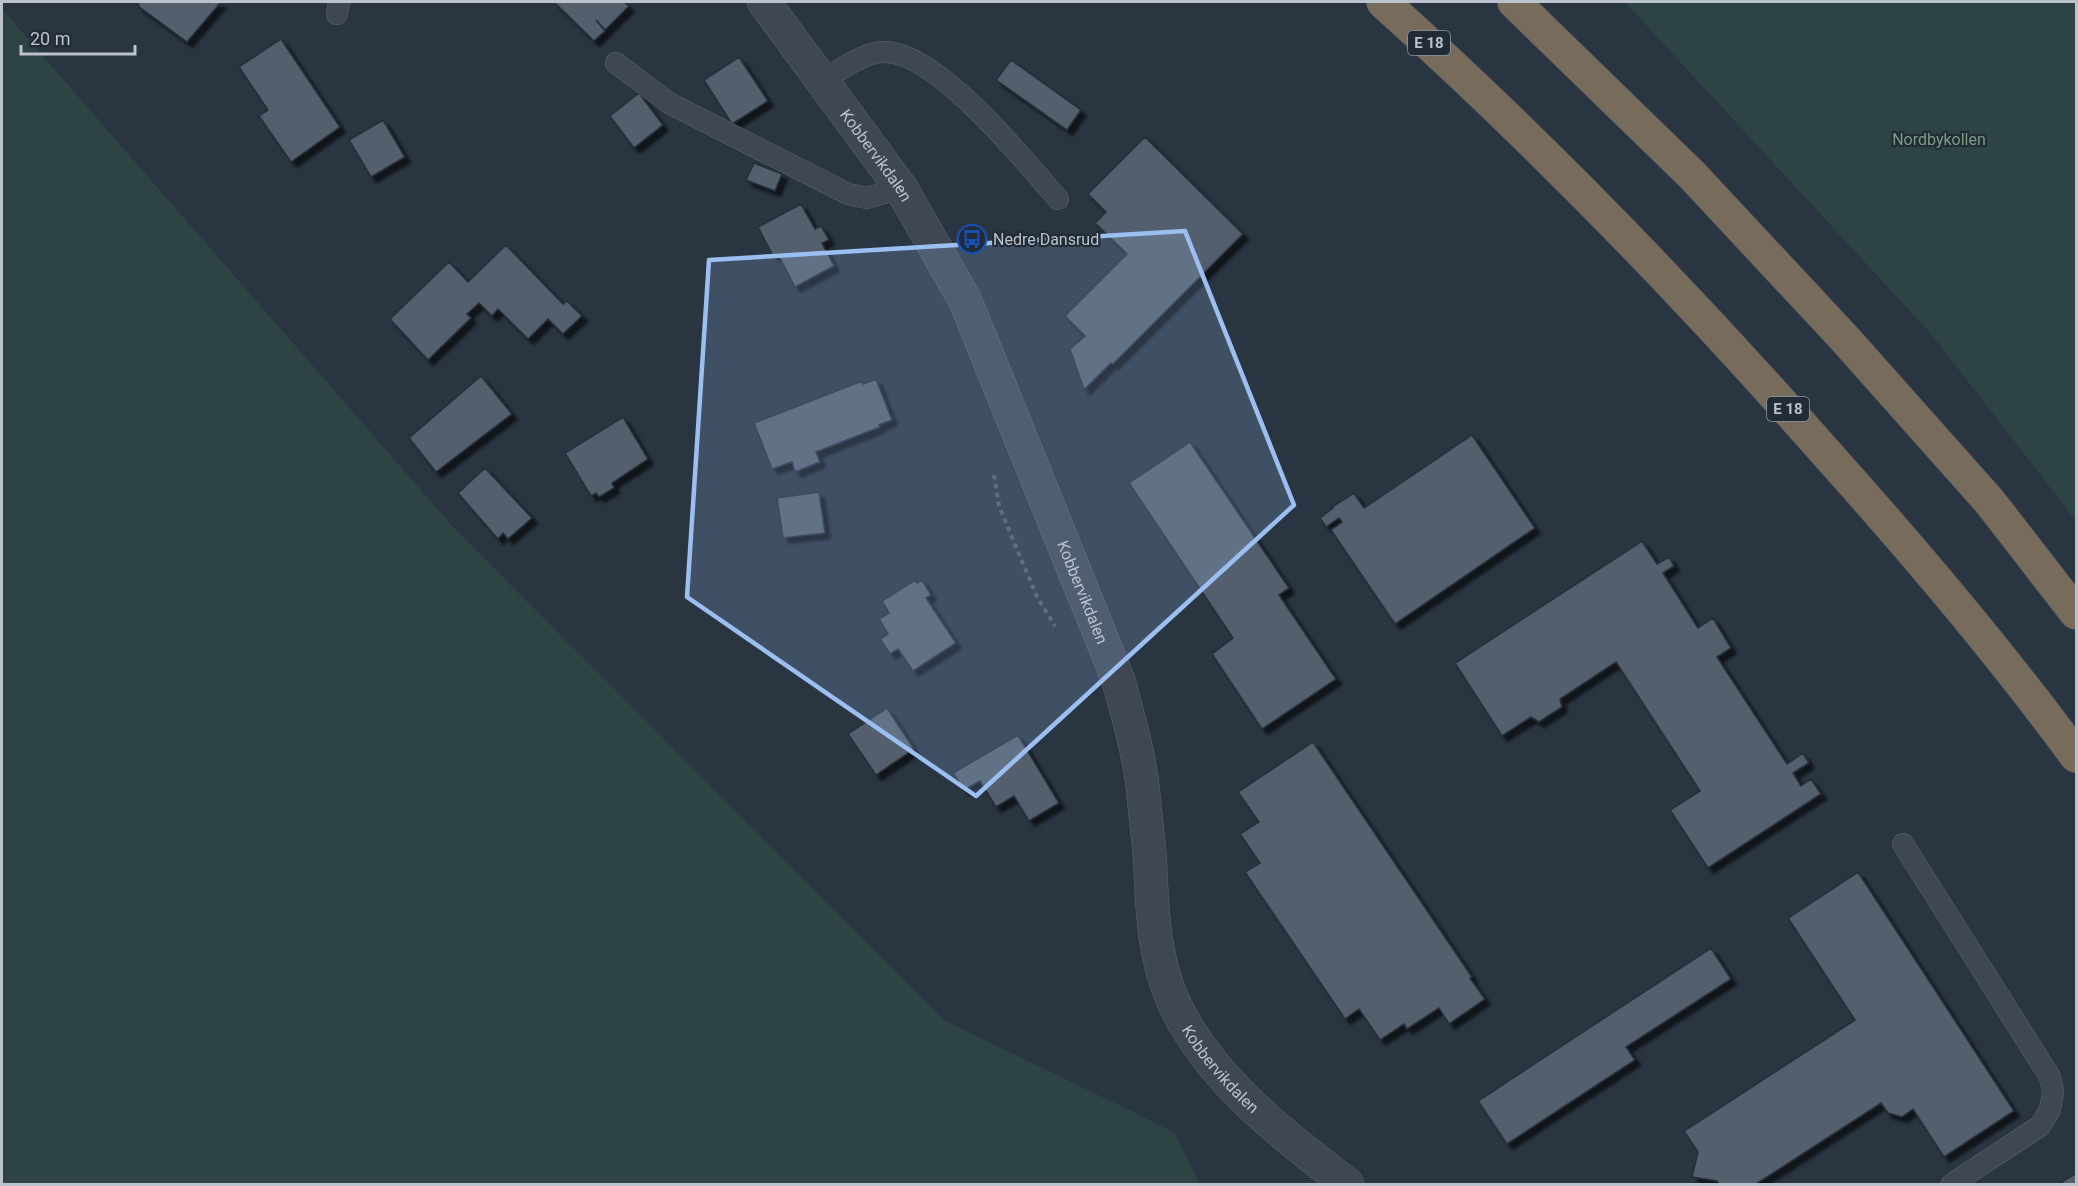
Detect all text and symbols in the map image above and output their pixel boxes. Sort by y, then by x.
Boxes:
scale bar [21,18,135,56]
text: 20 m [30,28,70,49]
road number: E 18 [1408,31,1450,55]
street label: Kobbervikdalen [837,105,916,205]
park label: Nordbykollen [1892,130,1986,149]
bus stop icon: Nedre Dansrud [956,223,988,255]
place label: Nedre Dansrud [993,230,1099,249]
road number: E 18 [1767,397,1809,421]
street label: Kobbervikdalen [1054,538,1112,646]
street label: Kobbervikdalen [1178,1021,1263,1117]

